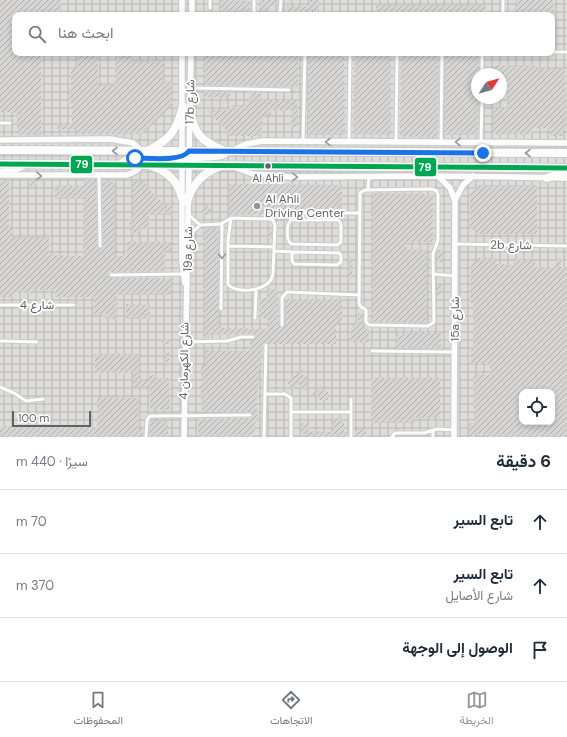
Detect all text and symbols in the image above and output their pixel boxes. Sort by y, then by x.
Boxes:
search box [12,12,555,56]
icon: search [26,23,48,45]
text: ابحث هنا [58,23,113,43]
north arrow [471,68,507,104]
street label: 17b شارع [182,79,199,125]
one-way arrow [325,138,331,146]
one-way arrow [455,138,461,146]
route end [474,144,492,162]
one-way arrow [112,147,118,155]
route start [126,149,144,167]
one-way arrow [525,149,531,157]
line badge: 79 [70,155,93,174]
text: 79 [76,157,88,171]
line badge: 79 [414,157,437,177]
text: 79 [419,160,431,174]
marker: Al Ahli [263,161,273,171]
one-way arrow [36,171,42,180]
place label: Al Ahli [252,171,284,185]
one-way arrow [292,173,298,181]
place label: Al Ahli Driving Center [265,191,345,221]
marker: Al Ahli Driving Center [252,201,262,211]
street label: 19a شارع [180,226,197,272]
street label: 2b شارع [490,237,532,254]
one-way arrow [218,253,226,259]
street label: شارع 4 [20,297,54,314]
street label: 15a شارع [447,297,464,341]
street label: شارع الكهرمان 4 [175,322,194,400]
map controls [519,389,555,425]
button: locate [519,389,555,425]
scale bar [12,409,91,428]
text: 100 m [18,411,49,425]
text: 6 دقيقة [496,450,551,472]
text: سيرًا · 440 m [16,453,88,470]
text: تابع السير [454,510,513,530]
icon: ahead [529,511,551,533]
text: 70 m [16,513,47,530]
text: تابع السير [454,564,513,584]
icon: ahead [529,575,551,597]
text: 370 m [16,577,54,594]
text: شارع الأصايل [446,587,513,604]
text: الوصول إلى الوجهة [402,638,513,658]
icon: arrive [529,639,551,661]
tab: المحفوظات [73,689,123,730]
tab: الاتجاهات [270,689,313,730]
tab: الخريطة [460,689,494,730]

